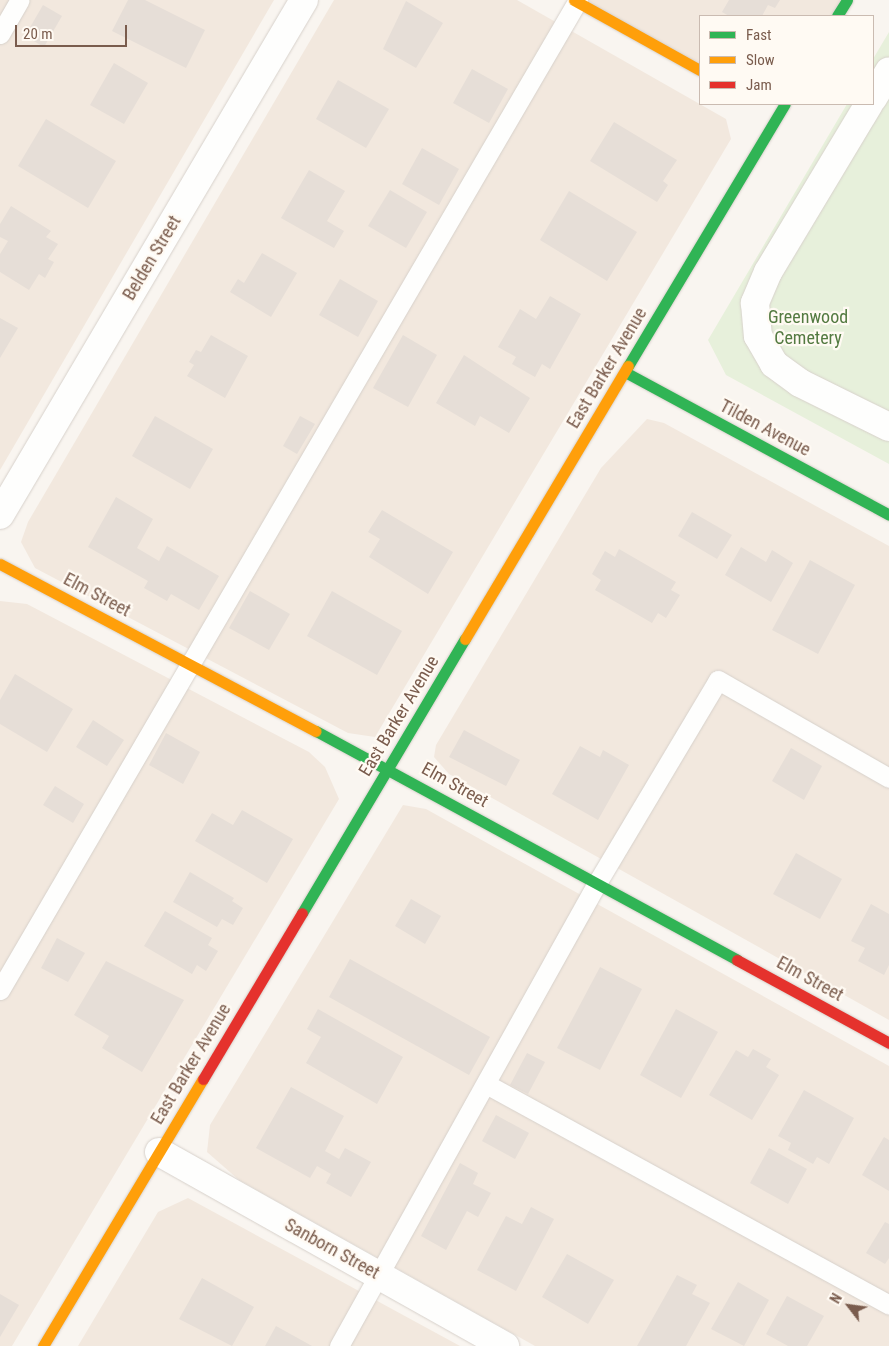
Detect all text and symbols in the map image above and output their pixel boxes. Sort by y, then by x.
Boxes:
scale bar [18,15,130,47]
legend [699,15,874,105]
text: 20 m [23,25,53,43]
text: Fast [746,26,771,44]
text: Slow [746,51,775,69]
text: Jam [746,76,772,94]
street label: Belden Street [118,212,186,304]
street label: East Barker Avenue [562,304,652,432]
park label: Greenwood Cemetery [768,307,848,350]
street label: Tilden Avenue [716,395,814,461]
street label: Elm Street [60,568,134,622]
street label: East Barker Avenue [354,652,444,780]
street label: Elm Street [418,758,492,812]
street label: Elm Street [773,952,847,1006]
street label: East Barker Avenue [146,1000,236,1128]
street label: Sanborn Street [281,1214,383,1284]
north arrow [824,1281,874,1331]
text: N [827,1291,845,1306]

